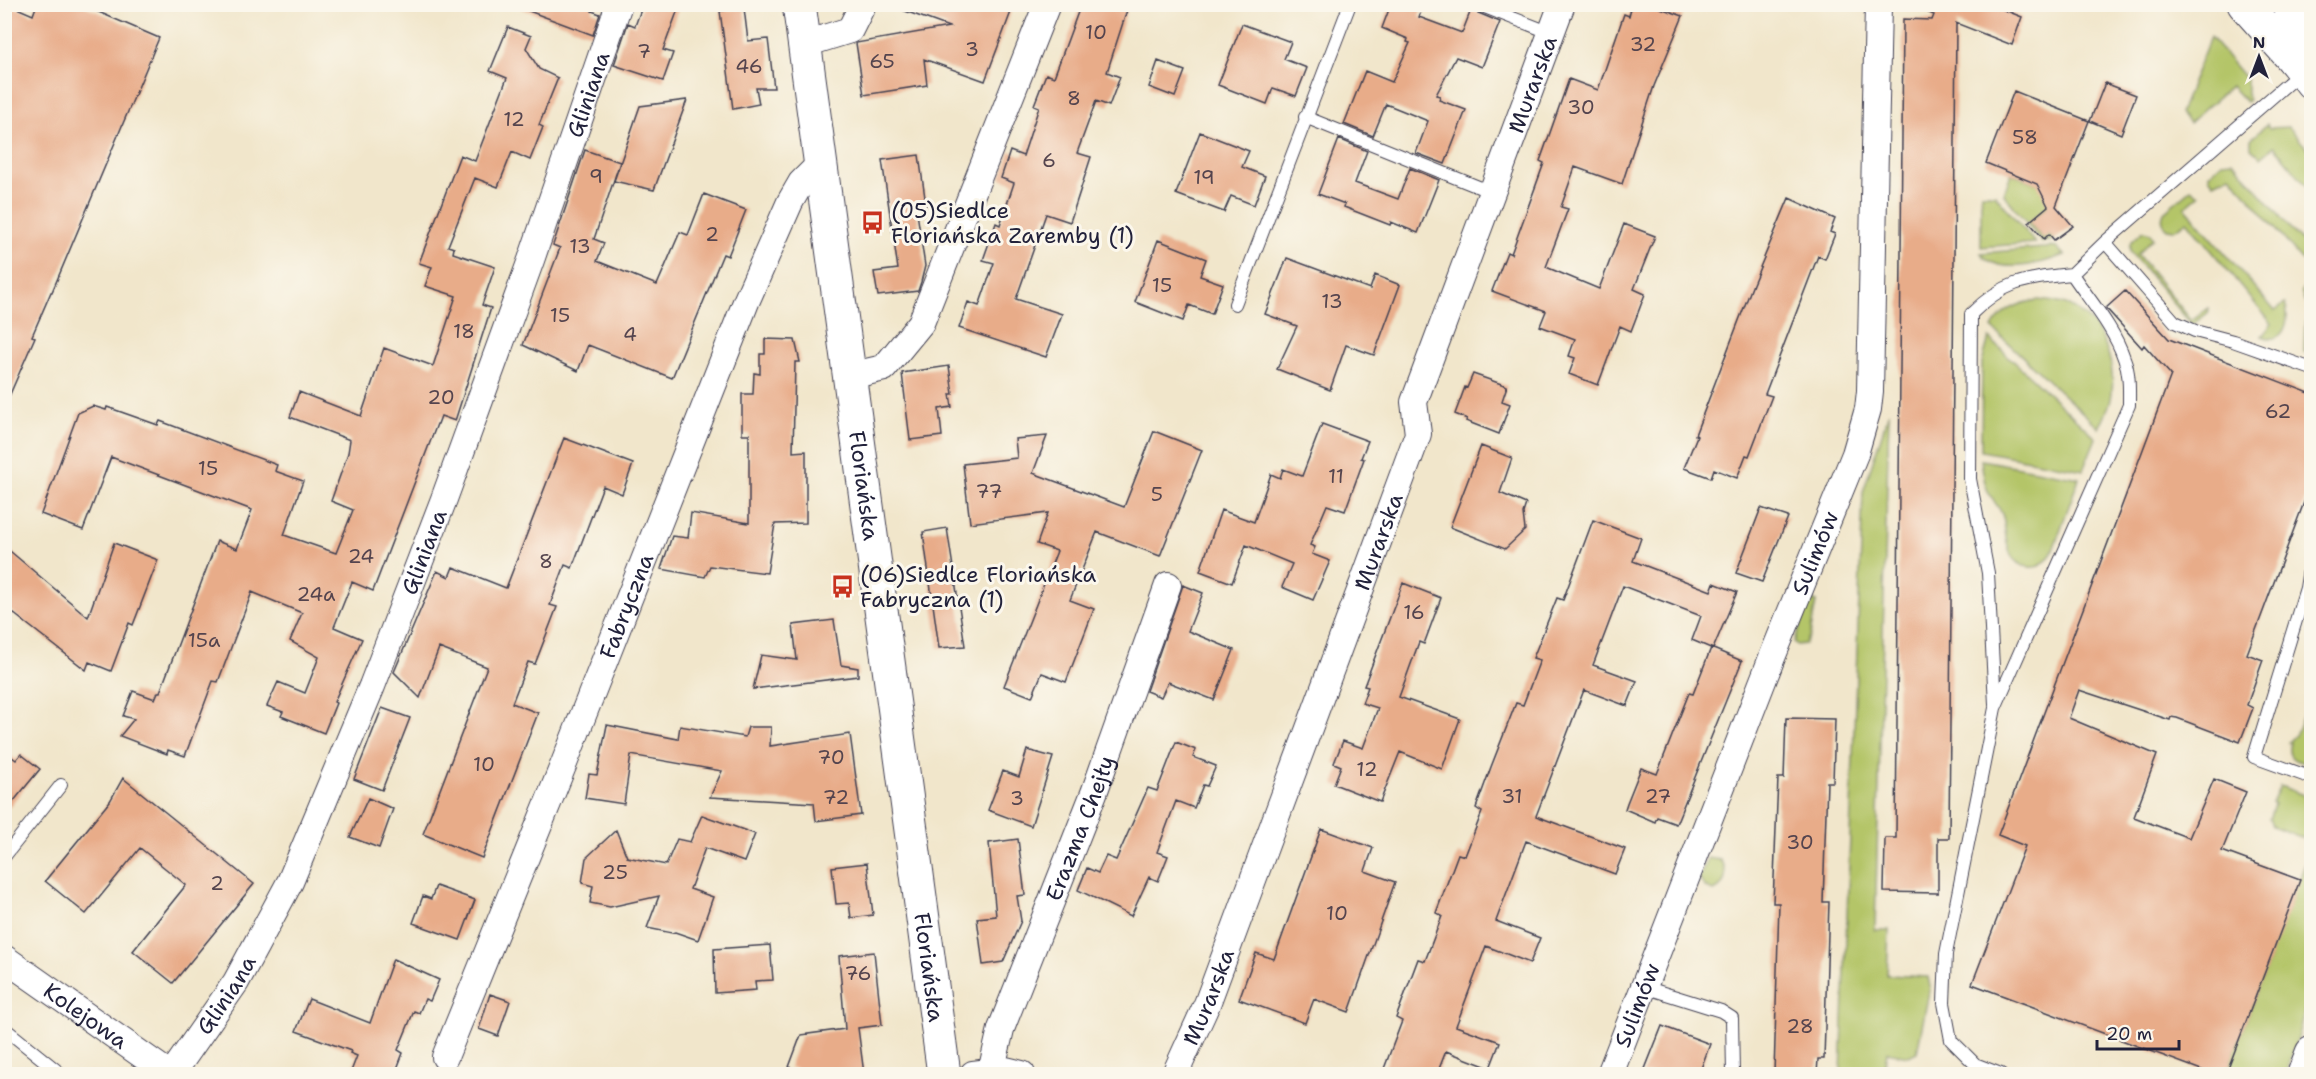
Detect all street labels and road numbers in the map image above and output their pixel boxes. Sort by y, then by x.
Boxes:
street label: Murarska [1501,32,1564,137]
street label: Gliniana [560,48,617,141]
street label: Floriańska [842,429,886,542]
street label: Murarska [1347,489,1410,594]
street label: Gliniana [395,505,454,599]
street label: Sulimów [1785,507,1845,599]
street label: Fabryczna [593,549,660,663]
street label: Erazma Chejły [1039,752,1121,905]
street label: Floriańska [907,911,951,1024]
street label: Murarska [1176,945,1241,1050]
street label: Gliniana [190,950,263,1040]
street label: Sulimów [1608,959,1667,1052]
street label: Kolejowa [38,976,134,1056]

